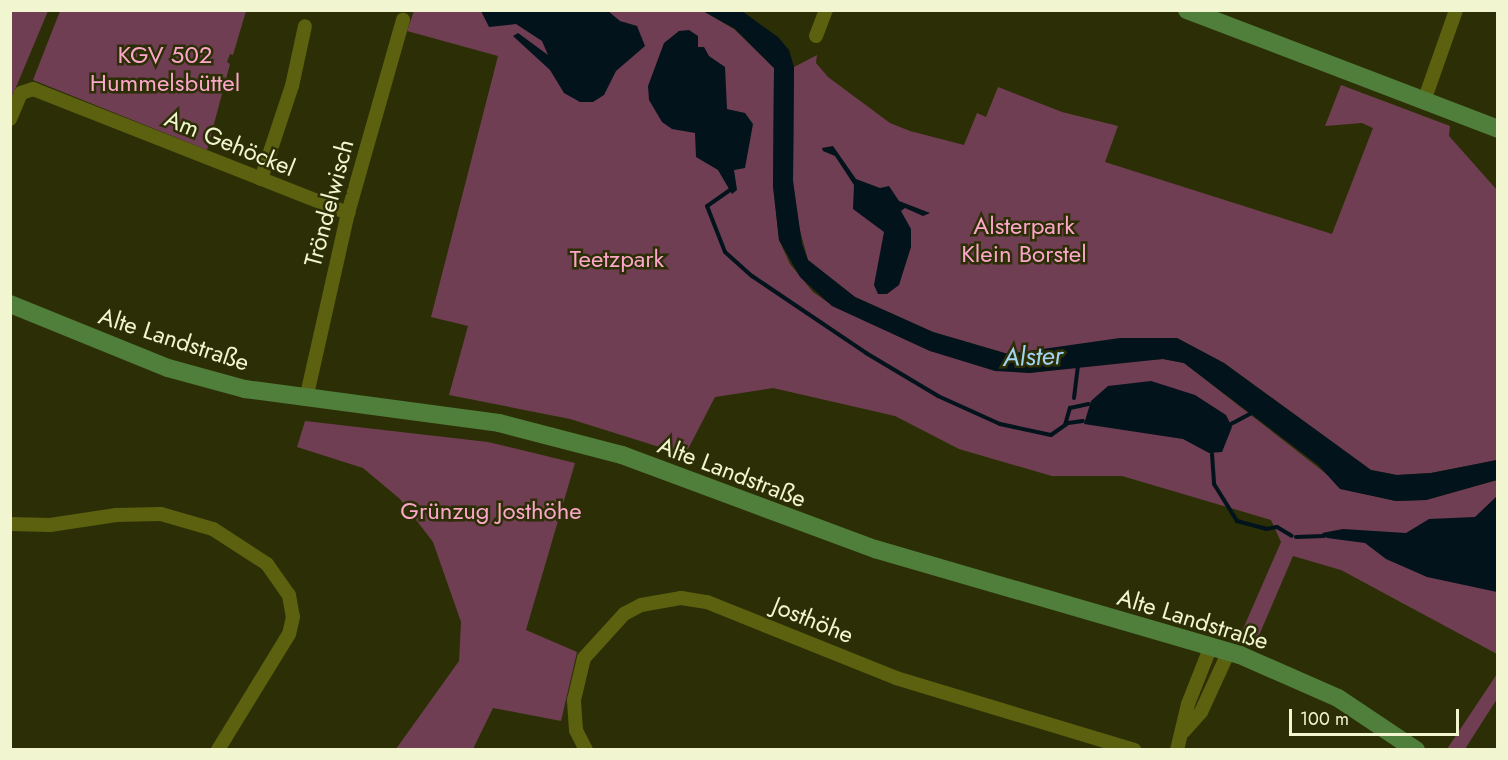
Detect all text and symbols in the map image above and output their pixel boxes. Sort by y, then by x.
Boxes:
park label: KGV 502 Hummelsbüttel [90,41,240,97]
street label: Am Gehöckel [161,104,299,182]
street label: Tröndelwisch [298,136,360,270]
park label: Alsterpark Klein Borstel [961,212,1087,268]
park label: Teetzpark [570,245,664,273]
street label: Alte Landstraße [95,301,253,377]
water label: Alster [1002,340,1064,374]
street label: Alte Landstraße [654,431,810,513]
park label: Grünzug Josthöhe [400,497,582,525]
street label: Alte Landstraße [1114,582,1272,656]
street label: Josthöhe [768,591,858,649]
scale bar [1292,697,1462,735]
text: 100 m [1300,706,1349,732]

